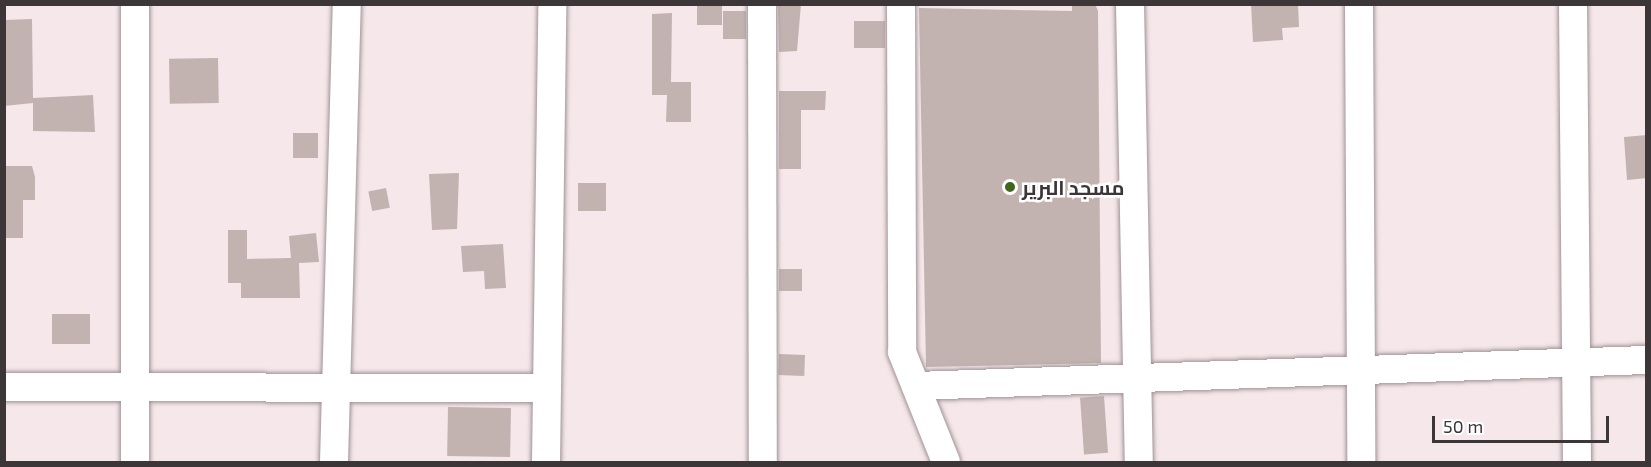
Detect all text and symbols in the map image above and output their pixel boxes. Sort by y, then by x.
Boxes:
place label: مسجد البرير [1022,175,1124,199]
marker: مسجد البرير [1003,180,1017,194]
scale bar [1435,404,1612,442]
text: 50 m [1443,415,1483,437]

